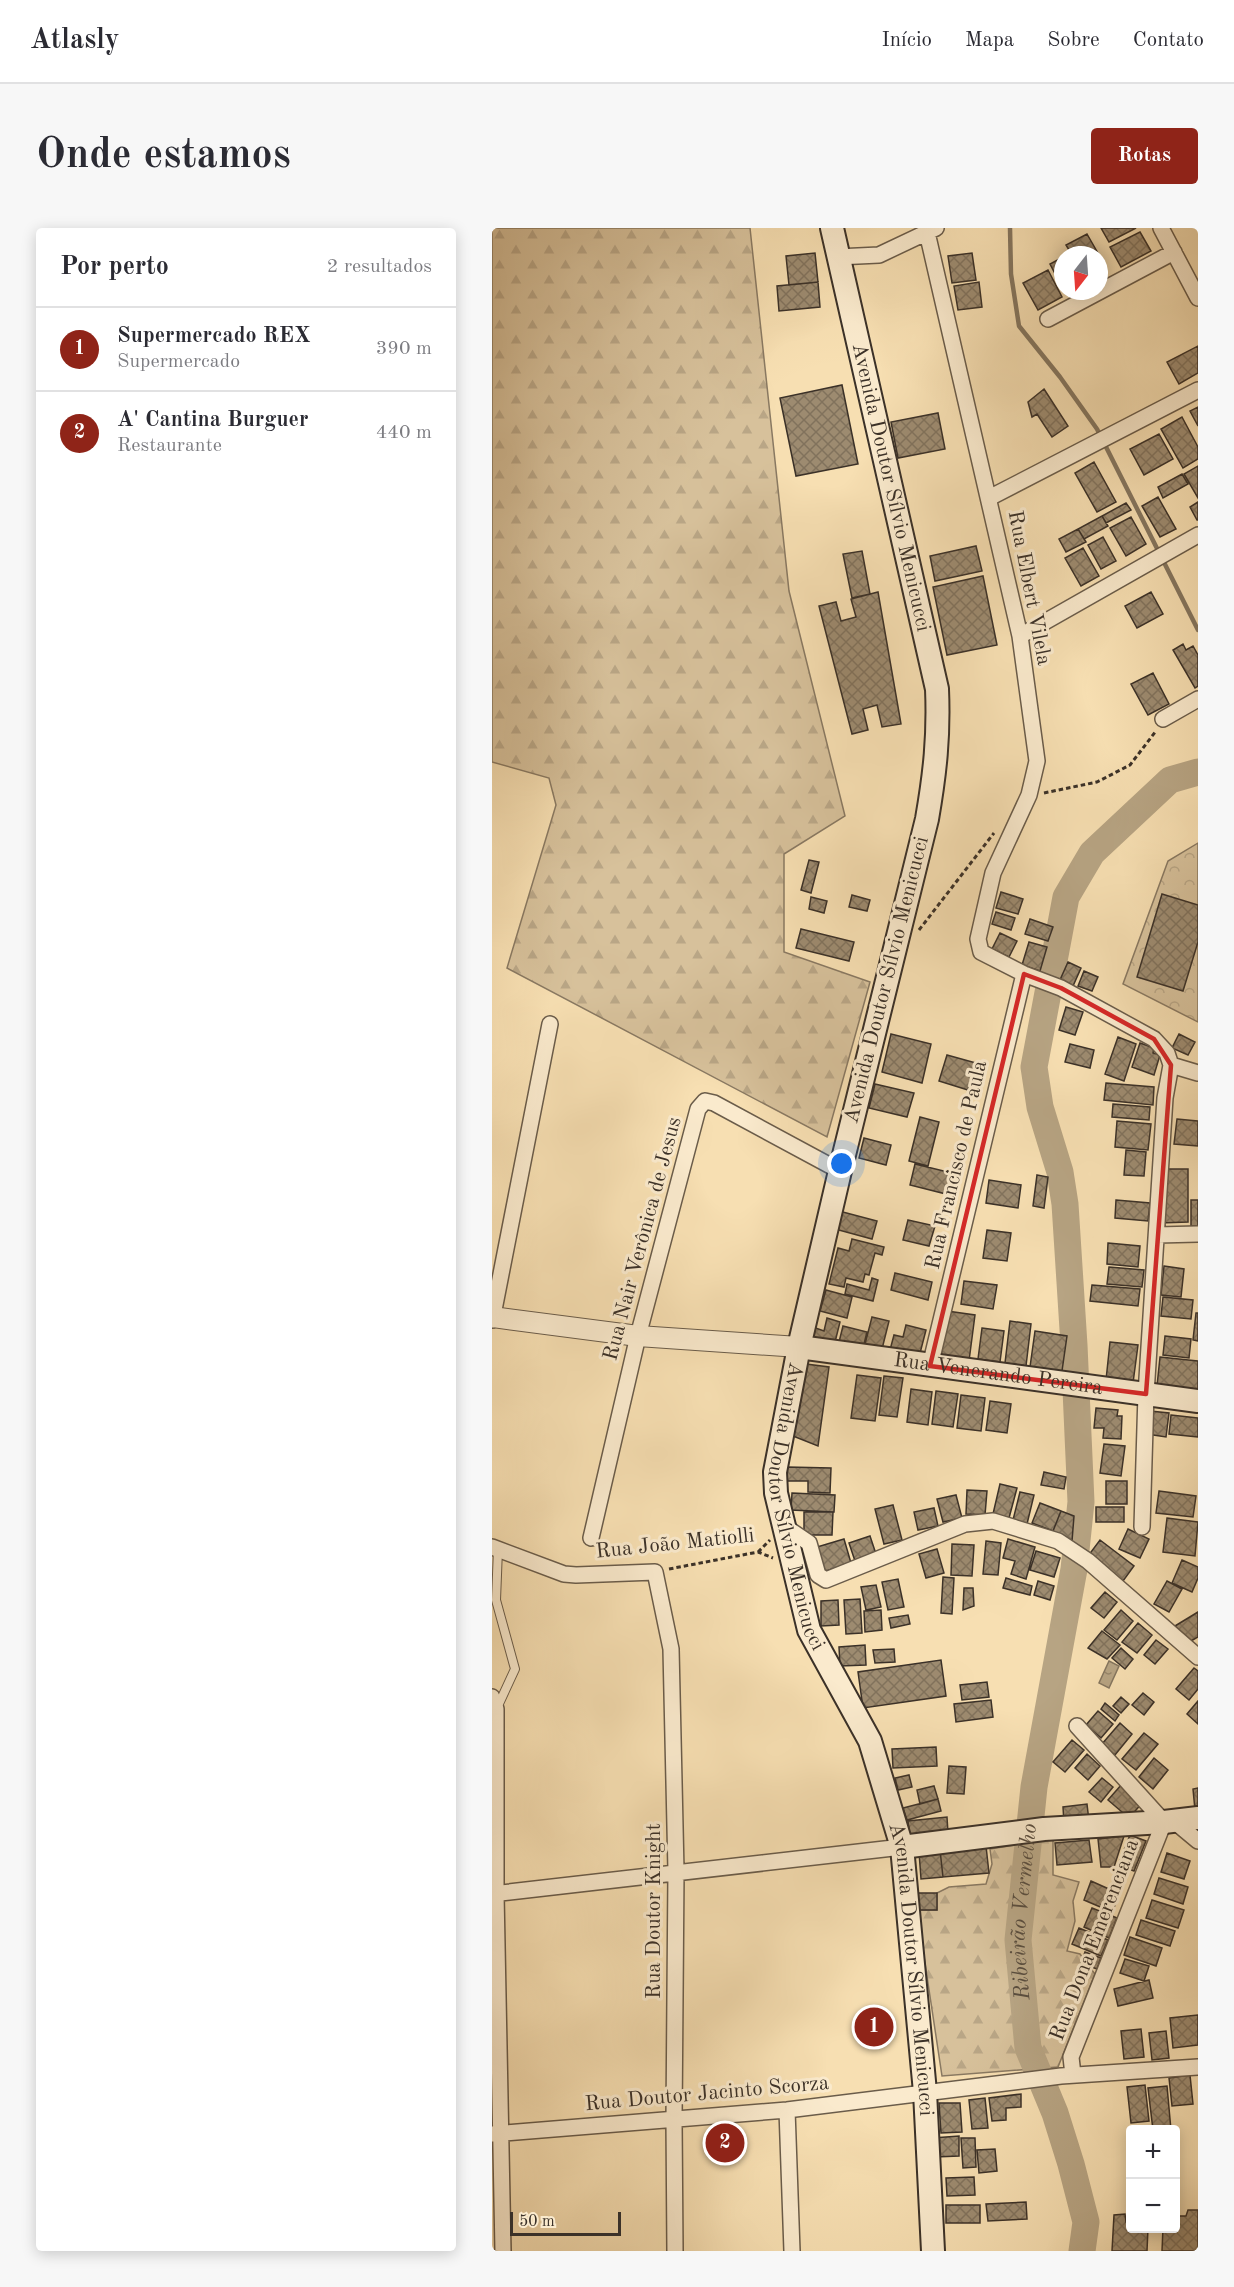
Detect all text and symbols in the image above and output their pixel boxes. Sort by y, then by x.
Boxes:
text: Atlasly [30,27,120,55]
text: Início [881,30,932,51]
text: Mapa [965,30,1014,51]
text: Sobre [1047,30,1100,51]
text: Contato [1133,30,1204,51]
button: Rotas [1091,128,1198,184]
text: Onde estamos [36,135,291,177]
north arrow [1054,246,1108,300]
text: Por perto [60,254,169,280]
text: 2 resultados [327,257,432,277]
text: Supermercado REX [117,325,310,347]
text: 1 [74,339,85,359]
text: 390 m [376,339,432,359]
street label: Avenida Doutor Sílvio Menicucci [848,341,934,634]
text: Supermercado [117,352,240,372]
text: A' Cantina Burguer [117,409,309,431]
text: 2 [74,423,85,443]
text: 440 m [376,423,432,443]
text: Restaurante [117,436,222,456]
street label: Rua Elbert Vilela [1004,509,1054,667]
street label: Avenida Doutor Sílvio Menicucci [841,834,933,1126]
street label: Rua Francisco de Paula [923,1058,991,1272]
street label: Rua Nair Verônica de Jesus [600,1115,686,1363]
your location [827,1149,856,1178]
street label: Rua Venerando Pereira [892,1349,1104,1399]
street label: Avenida Doutor Sílvio Menicucci [764,1360,829,1654]
street label: Rua João Matiolli [595,1525,755,1563]
street label: Avenida Doutor Sílvio Menicucci [885,1820,937,2117]
water label: Ribeirão Vermelho [1007,1822,1041,2002]
street label: Rua Doutor Knight [644,1823,665,1999]
street label: Rua Dona Emerenciana [1047,1836,1143,2044]
pin: 1 [854,2004,893,2050]
street label: Rua Doutor Jacinto Scorza [584,2073,830,2115]
pin: 2 [706,2120,744,2166]
map controls [1126,2125,1180,2233]
button: + [1126,2125,1180,2179]
button: − [1126,2179,1180,2233]
scale bar [510,2209,621,2236]
text: 50 m [519,2214,555,2230]

